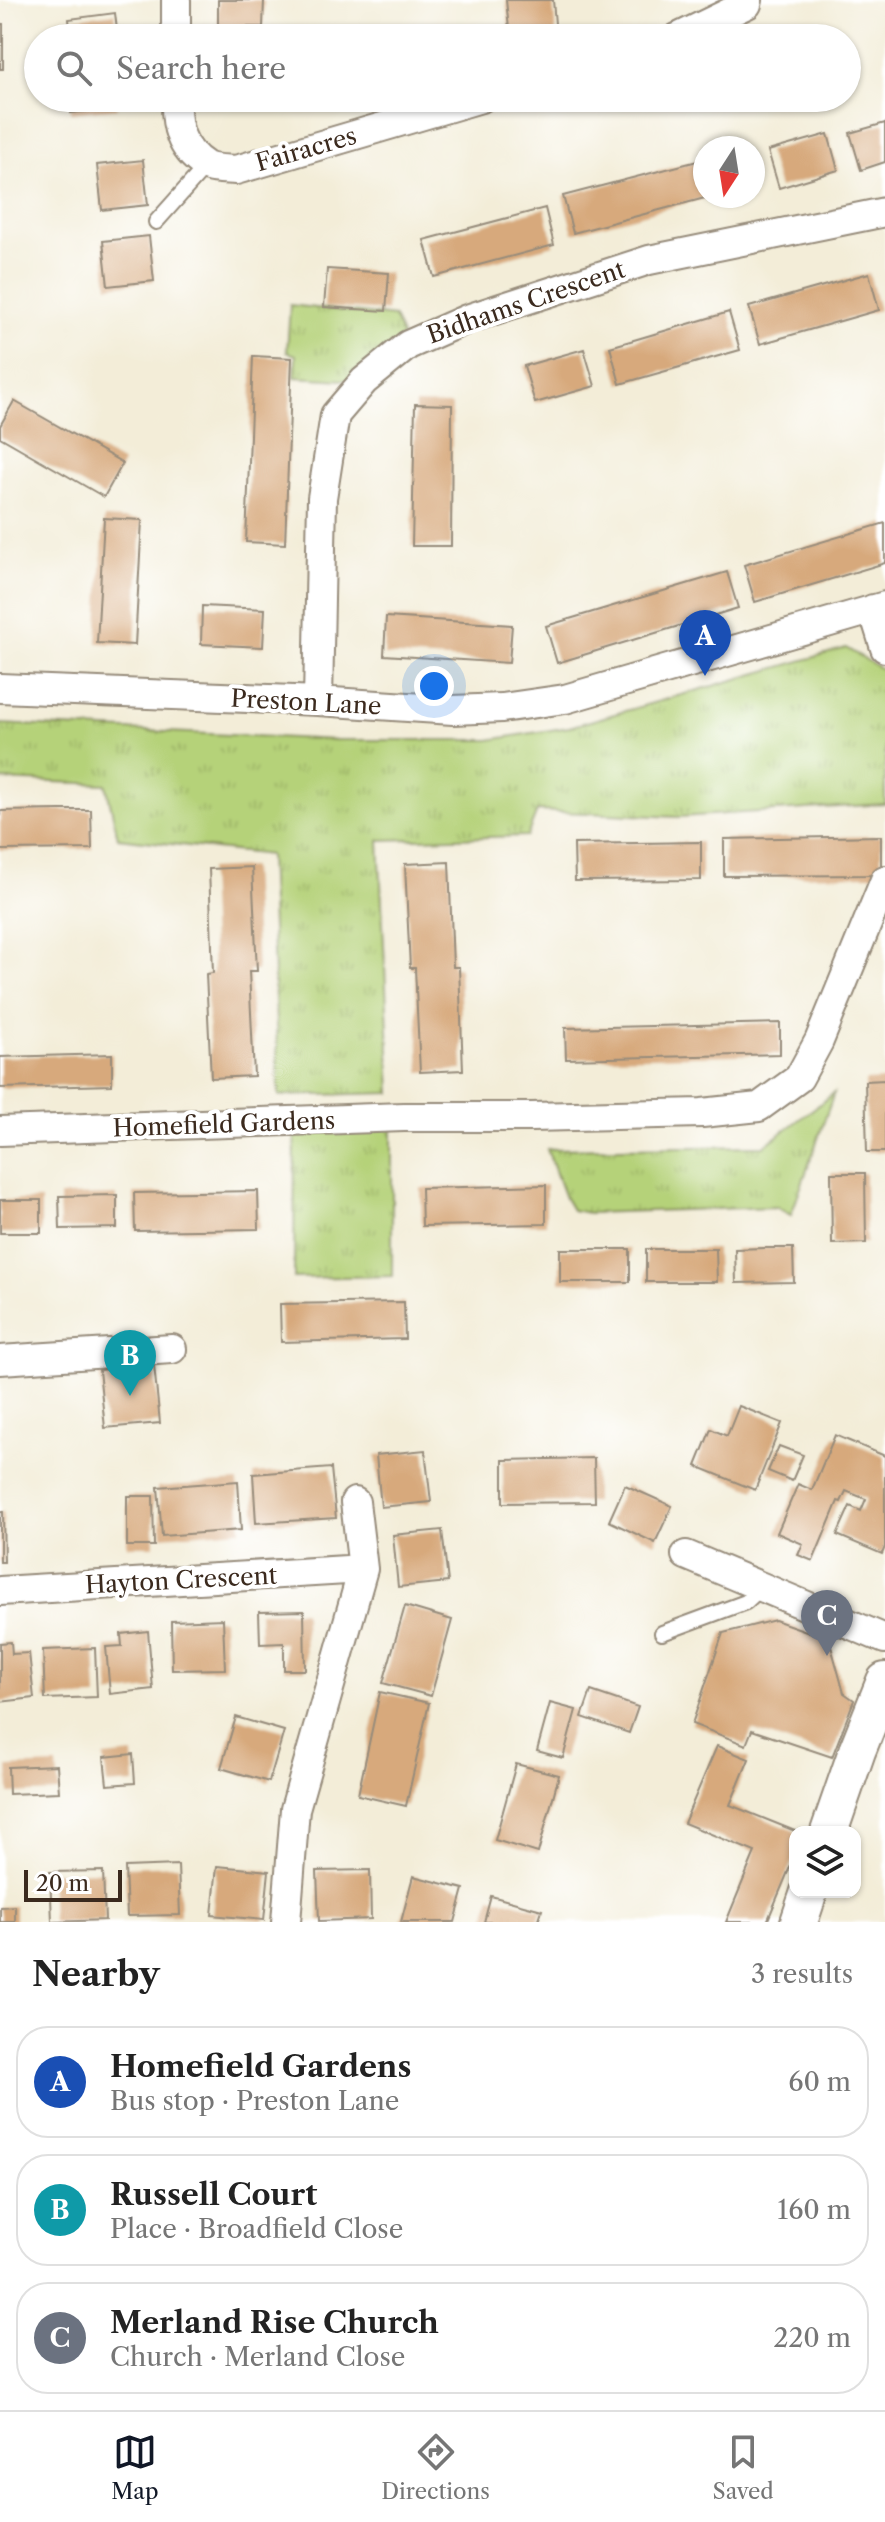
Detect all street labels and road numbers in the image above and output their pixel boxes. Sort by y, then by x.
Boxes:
street label: Fairacres [252,121,360,177]
street label: Bidhams Crescent [423,254,629,349]
street label: Preston Lane [230,684,382,720]
street label: Homefield Gardens [112,1106,336,1142]
street label: Hayton Crescent [84,1560,278,1600]

